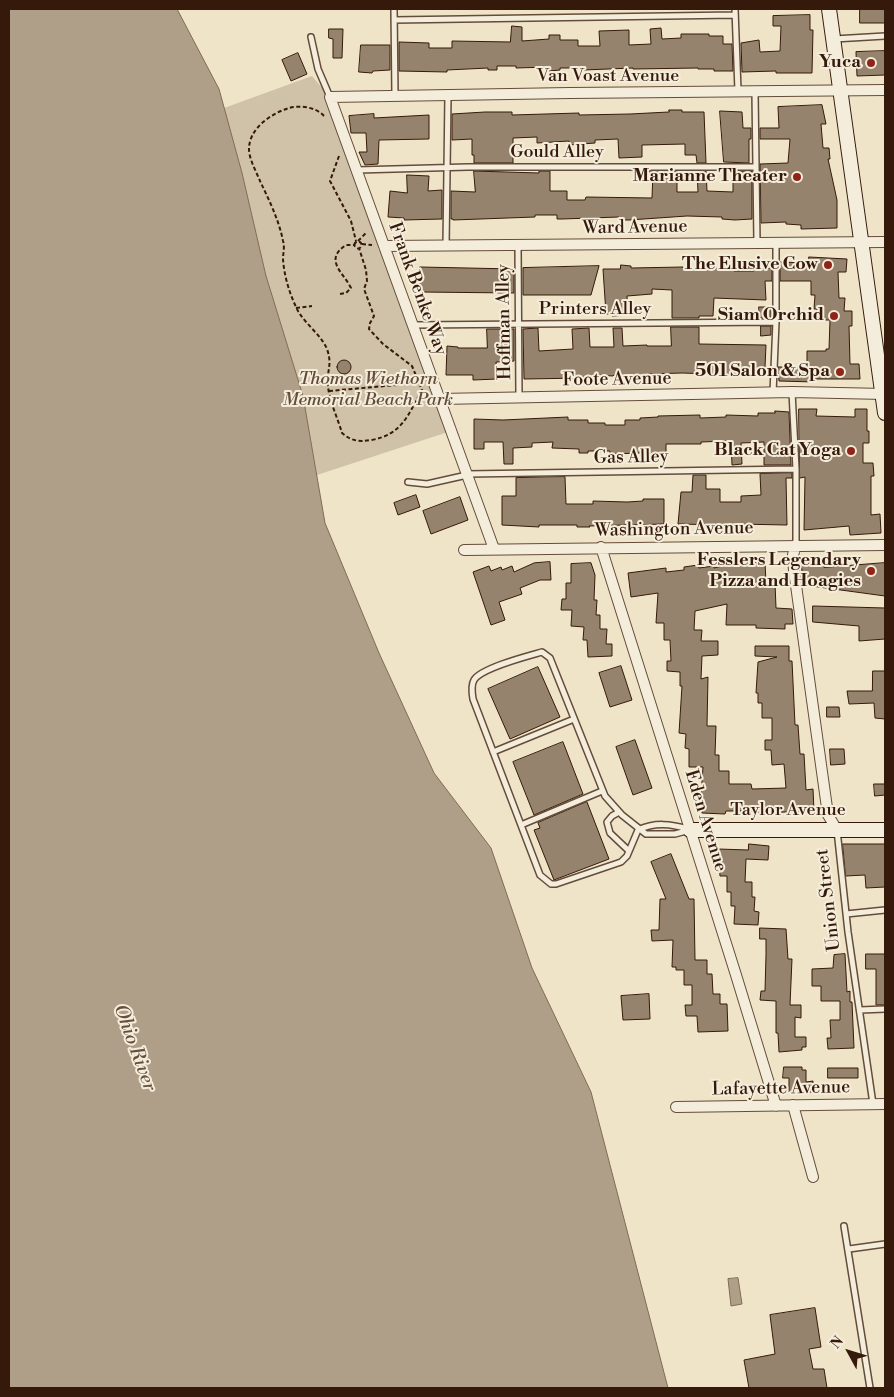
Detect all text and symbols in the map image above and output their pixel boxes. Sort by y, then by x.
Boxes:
place label: Yuca [819,52,861,74]
marker: Yuca [865,57,877,69]
street label: Van Voast Avenue [537,66,679,88]
street label: Gould Alley [510,142,604,164]
place label: Marianne Theater [633,166,787,188]
marker: Marianne Theater [791,171,803,183]
street label: Ward Avenue [582,216,688,240]
street label: Frank Benke Way [383,220,451,358]
place label: The Elusive Cow [682,254,818,276]
marker: The Elusive Cow [822,259,834,271]
street label: Hoffman Alley [493,264,517,380]
street label: Printers Alley [539,299,651,321]
place label: Siam Orchid [718,305,824,327]
marker: Siam Orchid [828,310,840,322]
place label: 501 Salon & Spa [695,361,830,383]
marker: 501 Salon & Spa [834,366,846,378]
street label: Foote Avenue [562,368,672,392]
park label: Thomas Wiethorn Memorial Beach Park [283,369,453,412]
place label: Black Cat Yoga [714,440,841,462]
marker: Black Cat Yoga [845,445,857,457]
street label: Gas Alley [593,447,669,469]
street label: Washington Avenue [594,518,754,542]
place label: Fesslers Legendary Pizza and Hoagies [697,550,861,592]
marker: Fesslers Legendary Pizza and Hoagies [865,565,877,577]
street label: Eden Avenue [679,767,731,875]
street label: Taylor Avenue [730,800,846,822]
street label: Union Street [812,848,846,952]
water label: Ohio River [108,1002,160,1094]
street label: Lafayette Avenue [711,1077,851,1101]
north arrow [824,1327,874,1377]
text: N [827,1333,848,1353]

